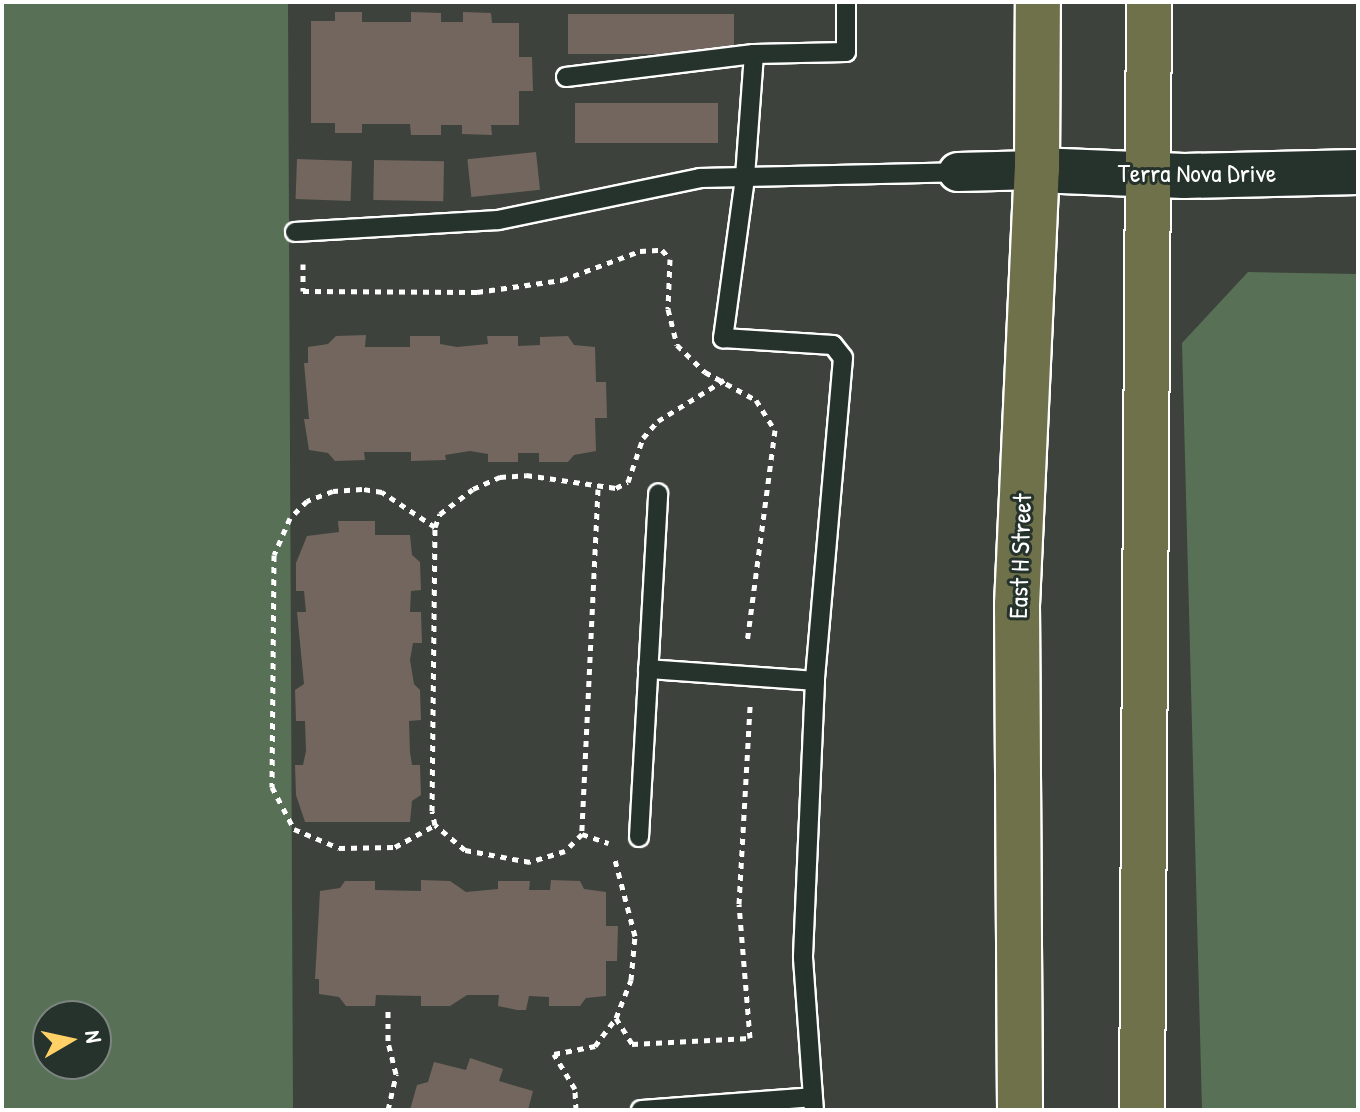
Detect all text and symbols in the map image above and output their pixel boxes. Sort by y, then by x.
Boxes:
street label: Terra Nova Drive [1118,157,1276,189]
street label: East H Street [1002,493,1038,619]
north arrow [32,1000,112,1080]
text: N [78,1028,109,1045]

